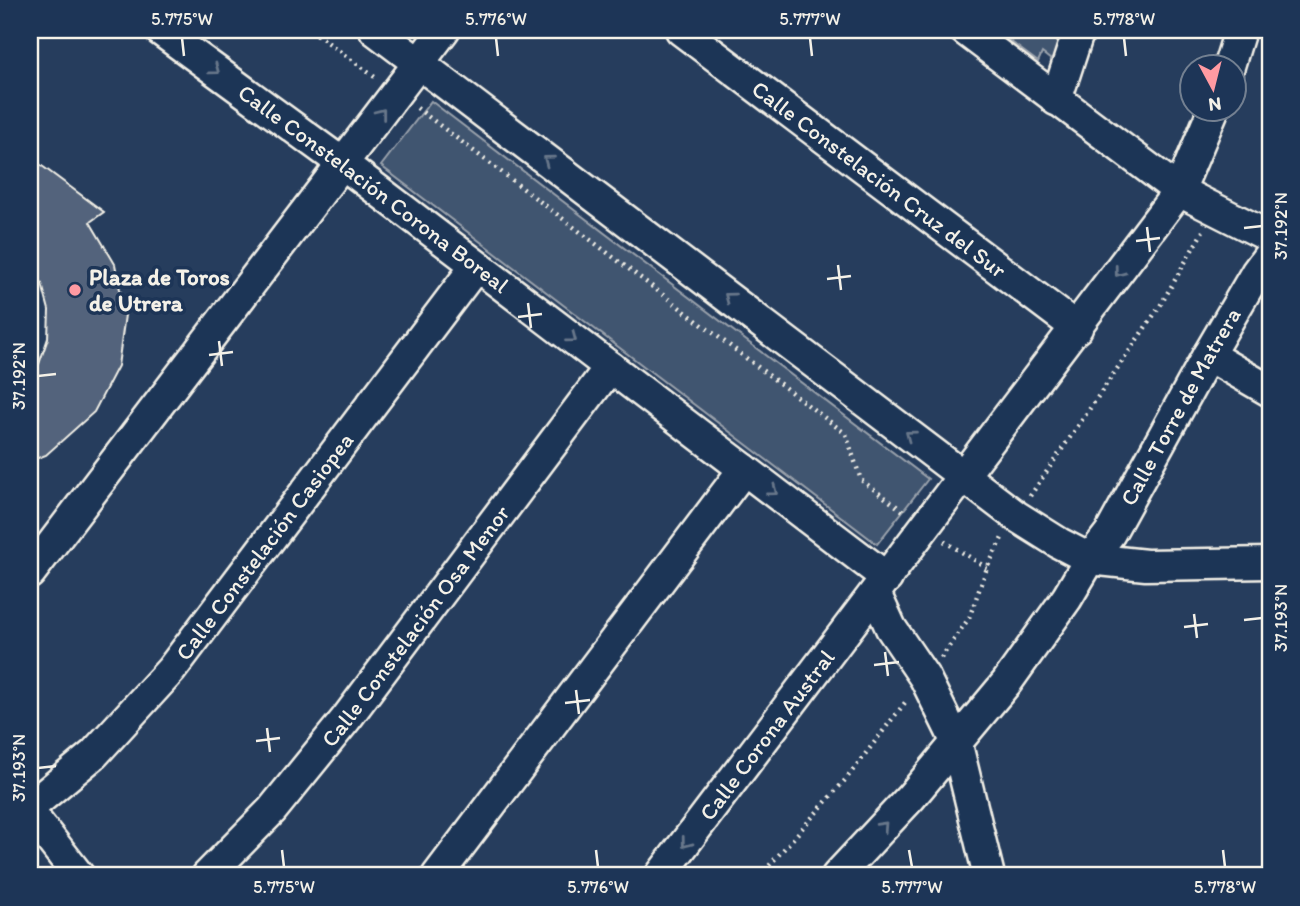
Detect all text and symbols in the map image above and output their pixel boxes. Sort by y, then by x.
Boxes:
text: 5.775°W [151,8,213,30]
text: 5.776°W [465,8,527,30]
text: 5.777°W [779,8,841,30]
text: 5.778°W [1093,8,1155,30]
north arrow [1178,52,1248,122]
one-way arrow [207,62,220,74]
street label: Calle Constelación Cruz del Sur [746,74,1012,284]
street label: Calle Constelación Corona Boreal [233,78,515,299]
text: N [1207,92,1223,117]
one-way arrow [372,108,385,121]
one-way arrow [543,156,555,169]
text: 37.192°N [1270,192,1292,260]
place label: Plaza de Toros de Utrera [89,263,230,317]
one-way arrow [1114,264,1127,277]
marker: Plaza de Toros de Utrera [67,282,83,298]
one-way arrow [724,293,737,306]
street label: Calle Torre de Matrera [1114,303,1247,510]
one-way arrow [564,330,577,343]
text: 37.192°N [8,342,30,410]
street label: Calle Constelación Casiopea [169,427,359,666]
one-way arrow [906,430,918,443]
one-way arrow [765,482,777,495]
street label: Calle Constelación Osa Menor [315,499,516,752]
text: 37.193°N [1270,584,1292,652]
street label: Calle Corona Austral [693,644,841,826]
text: 37.193°N [8,734,30,802]
one-way arrow [875,821,888,834]
one-way arrow [681,835,694,848]
text: 5.775°W [253,876,315,898]
text: 5.776°W [567,876,629,898]
text: 5.777°W [881,876,943,898]
text: 5.778°W [1194,876,1256,898]

